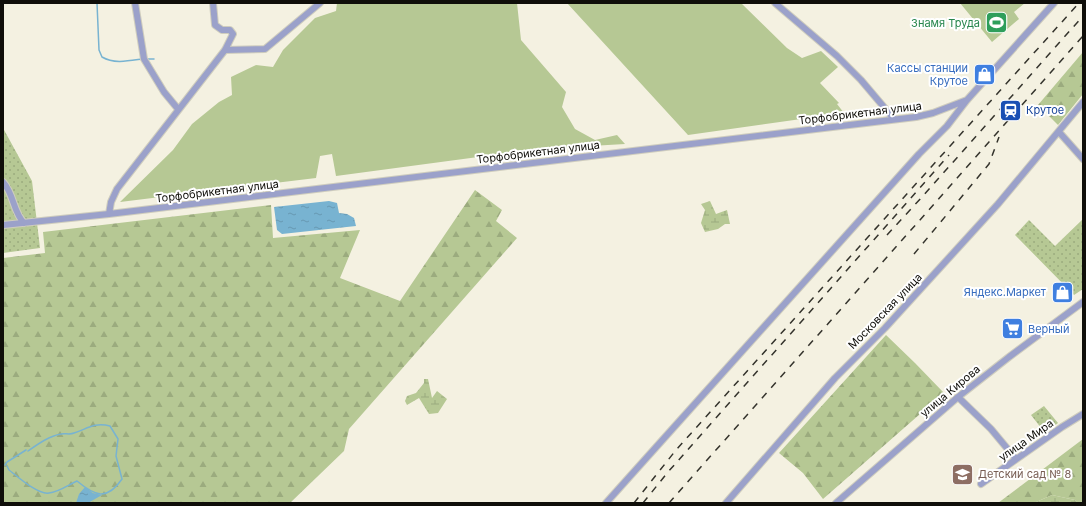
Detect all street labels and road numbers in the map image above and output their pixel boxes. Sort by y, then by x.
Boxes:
street label: Торфобрикетная улица [798,98,922,128]
street label: Торфобрикетная улица [476,137,600,167]
street label: Торфобрикетная улица [155,176,279,206]
street label: Московская улица [845,270,925,352]
street label: улица Кирова [917,362,983,420]
street label: улица Мира [996,416,1056,464]

